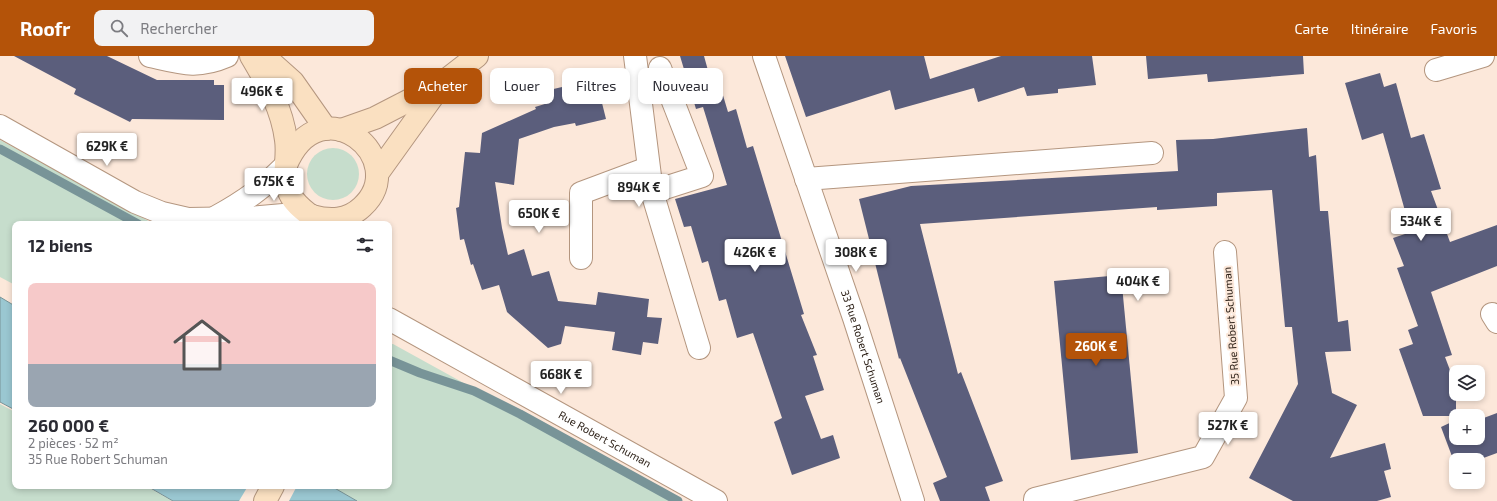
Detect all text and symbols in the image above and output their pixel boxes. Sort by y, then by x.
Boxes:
search box [94,10,374,46]
text: Roofr [20,17,70,40]
icon: search [108,17,130,39]
text: Rechercher [140,19,218,37]
text: Carte [1295,20,1329,37]
text: Itinéraire [1351,20,1409,37]
text: Favoris [1431,20,1477,37]
chip: Acheter [404,68,482,104]
chip: Louer [490,68,554,104]
chip: Filtres [562,68,630,104]
chip: Nouveau [638,68,723,104]
pin: 496K € [229,78,295,112]
text: 496K € [241,83,283,99]
pin: 629K € [74,133,140,167]
text: 629K € [86,138,128,154]
pin: 675K € [241,168,307,202]
text: 675K € [254,173,294,189]
pin: 894K € [606,174,672,208]
text: 894K € [617,179,661,195]
pin: 650K € [506,200,572,234]
text: 650K € [518,205,560,221]
pin: 534K € [1388,208,1454,242]
text: 534K € [1400,213,1442,229]
icon: filters [354,234,376,256]
text: 12 biens [28,235,93,255]
pin: 426K € [722,239,788,273]
pin: 308K € [823,239,889,273]
text: 426K € [734,244,776,260]
text: 308K € [835,244,877,260]
street label: 35 Rue Robert Schuman [1220,267,1241,386]
pin: 404K € [1105,268,1171,302]
text: 404K € [1116,273,1160,289]
street label: 33 Rue Robert Schuman [839,288,888,405]
icon: home [166,309,238,381]
pin: 260K € [1063,333,1129,367]
text: 260K € [1075,338,1117,354]
pin: 668K € [528,361,594,395]
map controls [1449,365,1485,489]
button: layers [1449,365,1485,401]
text: 668K € [540,366,582,382]
street label: Rue Robert Schuman [556,408,654,470]
button: + [1449,409,1485,445]
pin: 527K € [1195,412,1261,446]
text: 260 000 € [28,415,109,435]
text: 527K € [1208,417,1248,433]
text: 2 pièces · 52 m² [28,435,119,451]
text: 35 Rue Robert Schuman [28,451,168,467]
button: − [1449,453,1485,489]

